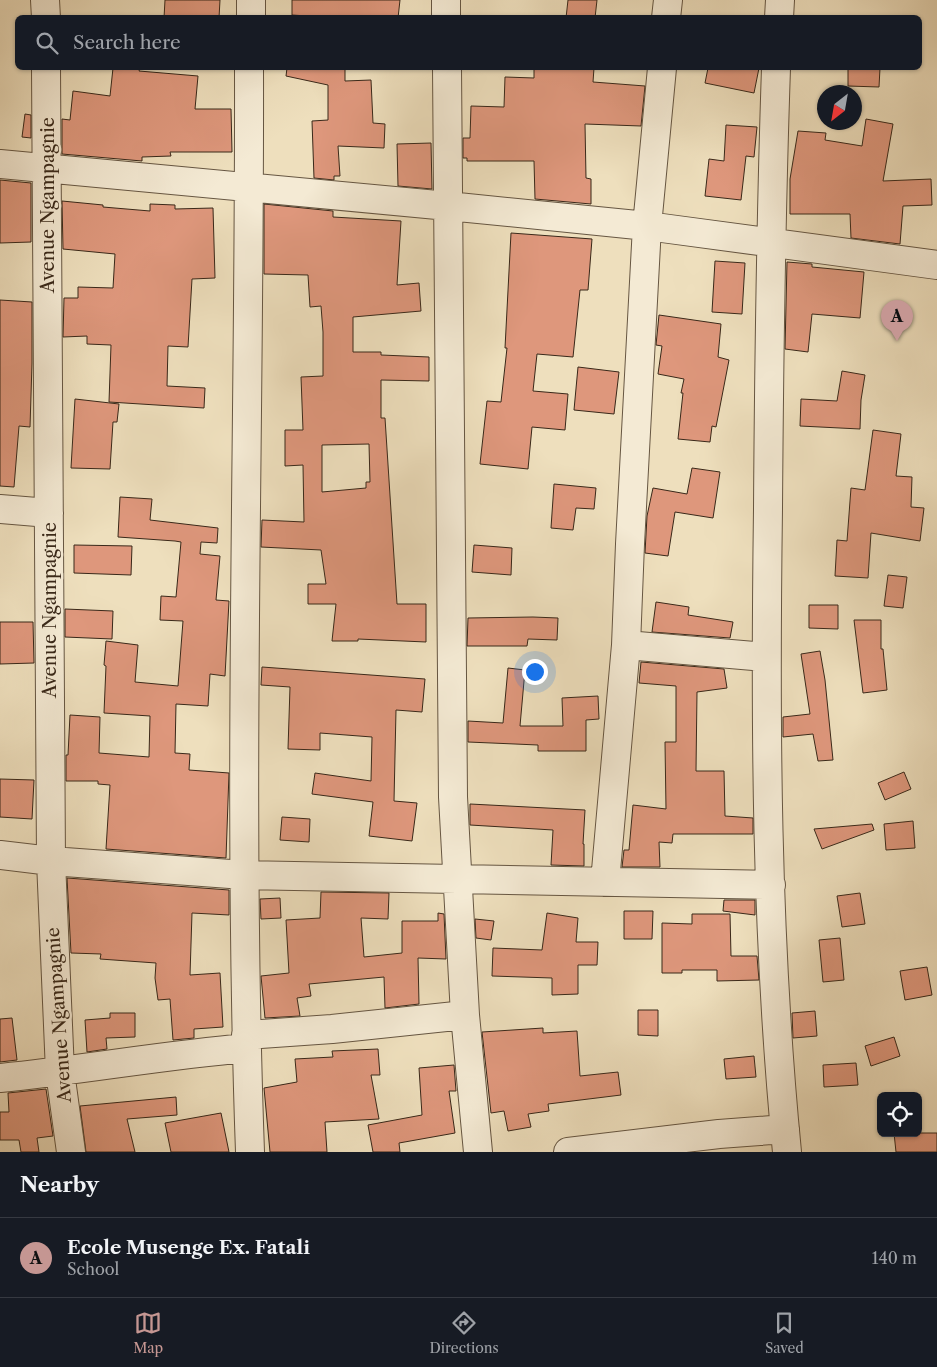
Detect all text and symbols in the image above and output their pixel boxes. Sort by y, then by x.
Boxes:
search box [15,15,922,70]
icon: search [33,29,61,57]
text: Search here [73,31,181,54]
north arrow [817,85,862,130]
street label: Avenue Ngampagnie [37,117,59,294]
pin: A [881,300,913,341]
street label: Avenue Ngampagnie [39,522,61,699]
your location [522,659,548,685]
street label: Avenue Ngampagnie [42,927,76,1104]
map controls [877,1092,922,1137]
button: locate [877,1092,922,1137]
text: Nearby [20,1172,99,1197]
text: Ecole Musenge Ex. Fatali [67,1236,310,1259]
text: A [30,1248,42,1268]
text: 140 m [872,1248,917,1268]
text: School [67,1259,119,1279]
tab: Map [133,1309,163,1357]
tab: Directions [429,1309,499,1357]
tab: Saved [765,1309,804,1357]

